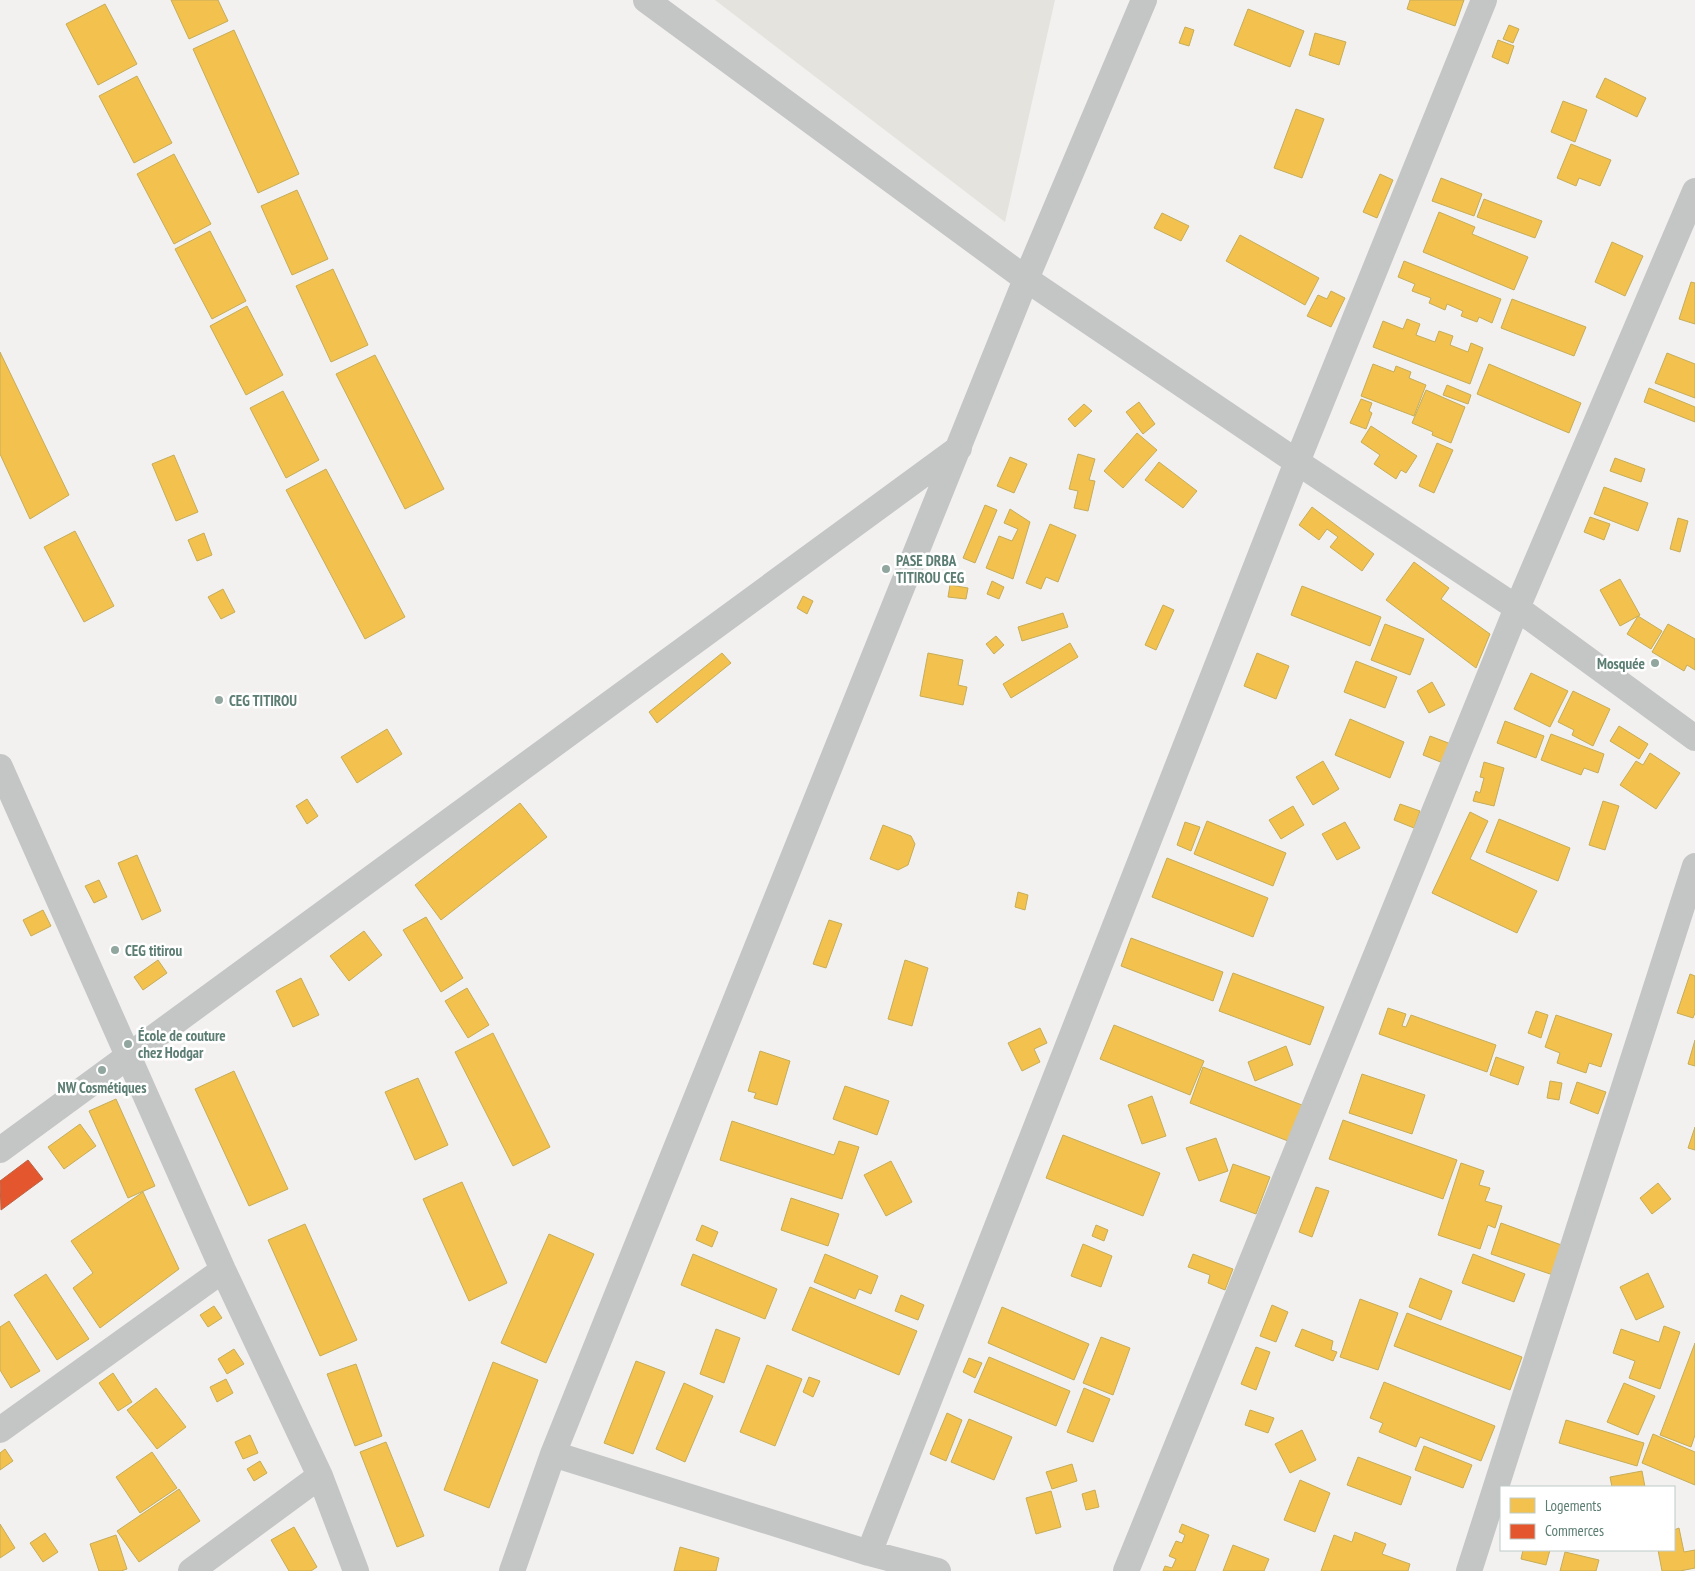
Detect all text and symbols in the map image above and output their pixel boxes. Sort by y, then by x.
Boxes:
place label: PASE DRBA TITIROU CEG [896,551,965,587]
marker: PASE DRBA TITIROU CEG [880,563,892,575]
place label: Mosquée [1597,654,1645,673]
marker: Mosquée [1649,657,1661,669]
place label: CEG TITIROU [229,691,297,710]
marker: CEG TITIROU [213,694,225,706]
place label: CEG titirou [125,941,182,960]
marker: CEG titirou [109,944,121,956]
place label: École de couture chez Hodgar [138,1026,226,1062]
marker: École de couture chez Hodgar [122,1038,134,1050]
marker: NW Cosmétiques [96,1064,108,1076]
place label: NW Cosmétiques [58,1078,146,1097]
legend [1500,1486,1675,1551]
text: Logements [1545,1496,1601,1515]
text: Commerces [1545,1521,1604,1540]

